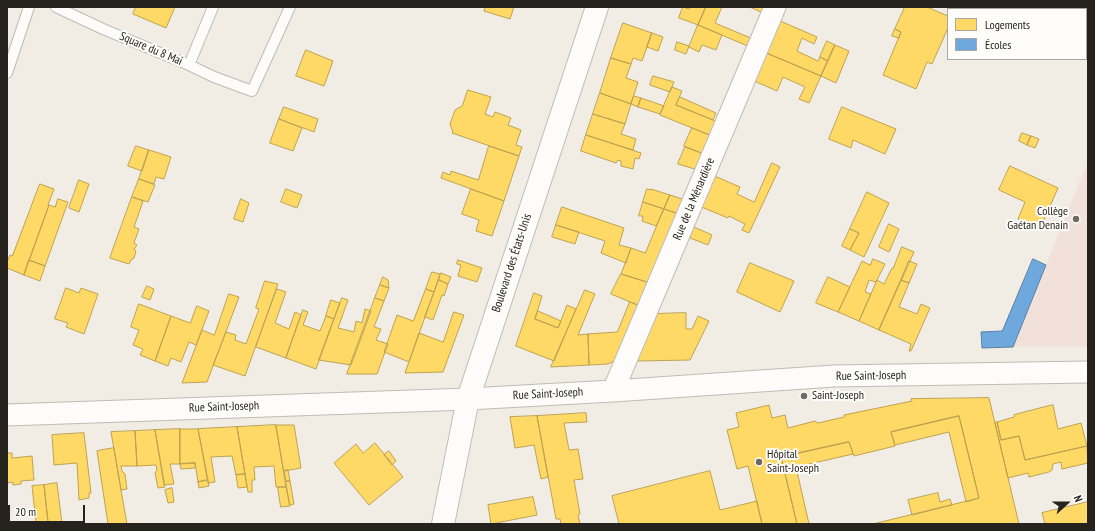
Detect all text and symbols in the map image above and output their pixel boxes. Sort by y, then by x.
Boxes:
legend [947,8,1087,60]
text: Logements [985,17,1030,32]
street label: Square du 8 Mai [117,29,185,69]
text: Écoles [985,37,1011,52]
street label: Rue de la Ménardière [670,156,718,242]
place label: Collège Gaétan Denain [1007,205,1068,233]
street label: Boulevard des États-Unis [489,212,535,314]
marker: Collège Gaétan Denain [1071,214,1081,224]
street label: Rue Saint-Joseph [836,368,906,384]
street label: Rue Saint-Joseph [512,385,584,403]
place label: Saint-Joseph [812,389,864,403]
marker: Saint-Joseph [799,391,809,401]
street label: Rue Saint-Joseph [189,399,259,415]
place label: Hôpital Saint-Joseph [767,448,819,476]
marker: Hôpital Saint-Joseph [754,457,764,467]
north arrow [1047,483,1087,523]
text: N [1071,493,1086,504]
scale bar [10,497,87,523]
text: 20 m [15,504,36,519]

